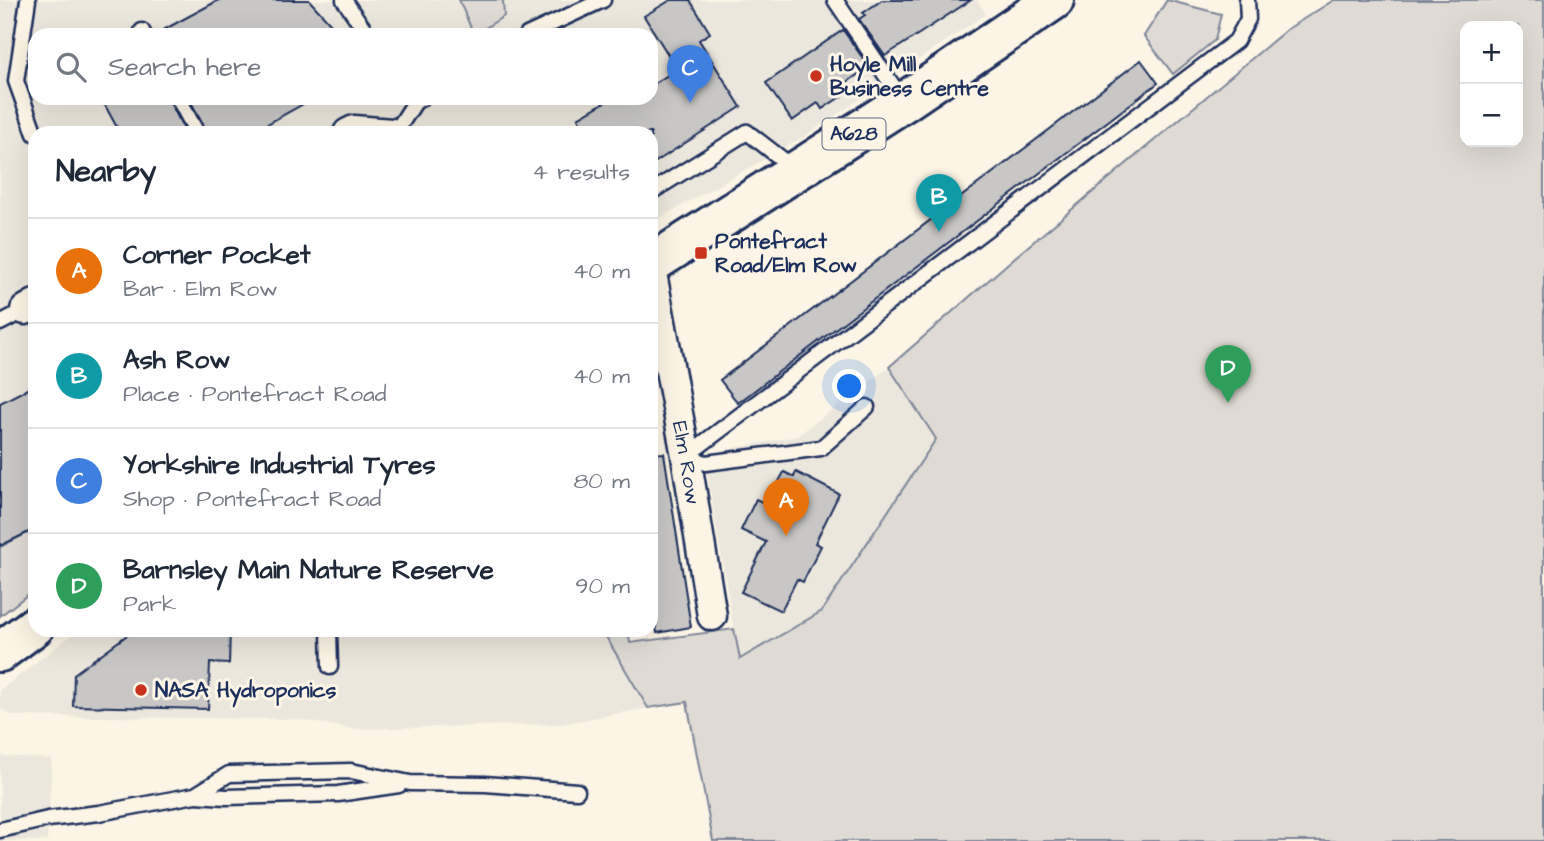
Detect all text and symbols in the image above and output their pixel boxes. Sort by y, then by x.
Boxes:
map controls [1460,21,1523,147]
button: + [1460,21,1523,84]
search box [28,28,658,105]
pin: C [667,45,713,103]
icon: search [52,48,90,86]
text: Search here [108,49,261,85]
place label: Hoyle Mill Business Centre [830,50,989,103]
marker: Hoyle Mill Business Centre [808,68,824,84]
button: − [1460,84,1523,147]
road number: A628 [822,118,886,150]
text: Nearby [56,151,156,193]
text: 4 results [532,156,630,188]
pin: B [916,174,962,232]
place label: Pontefract Road/Elm Row [715,227,857,280]
text: Corner Pocket [123,237,310,273]
marker: Pontefract Road/Elm Row [693,245,709,261]
text: A [72,255,86,287]
text: 40 m [573,255,630,287]
text: Bar · Elm Row [123,273,278,305]
text: Ash Row [123,342,230,378]
pin: D [1205,345,1251,403]
text: B [71,360,87,392]
text: 40 m [573,360,630,392]
your location [832,369,866,403]
text: Place · Pontefract Road [123,378,386,410]
street label: Elm Row [665,419,708,507]
text: Yorkshire Industrial Tyres [123,447,435,483]
text: C [71,465,87,497]
text: 80 m [573,465,630,497]
pin: A [763,478,809,536]
text: Shop · Pontefract Road [123,483,381,515]
text: Barnsley Main Nature Reserve [123,552,494,588]
text: D [72,570,86,602]
text: 90 m [575,570,630,602]
text: Park [123,588,176,620]
place label: NASA Hydroponics [155,676,337,708]
marker: NASA Hydroponics [133,682,149,698]

